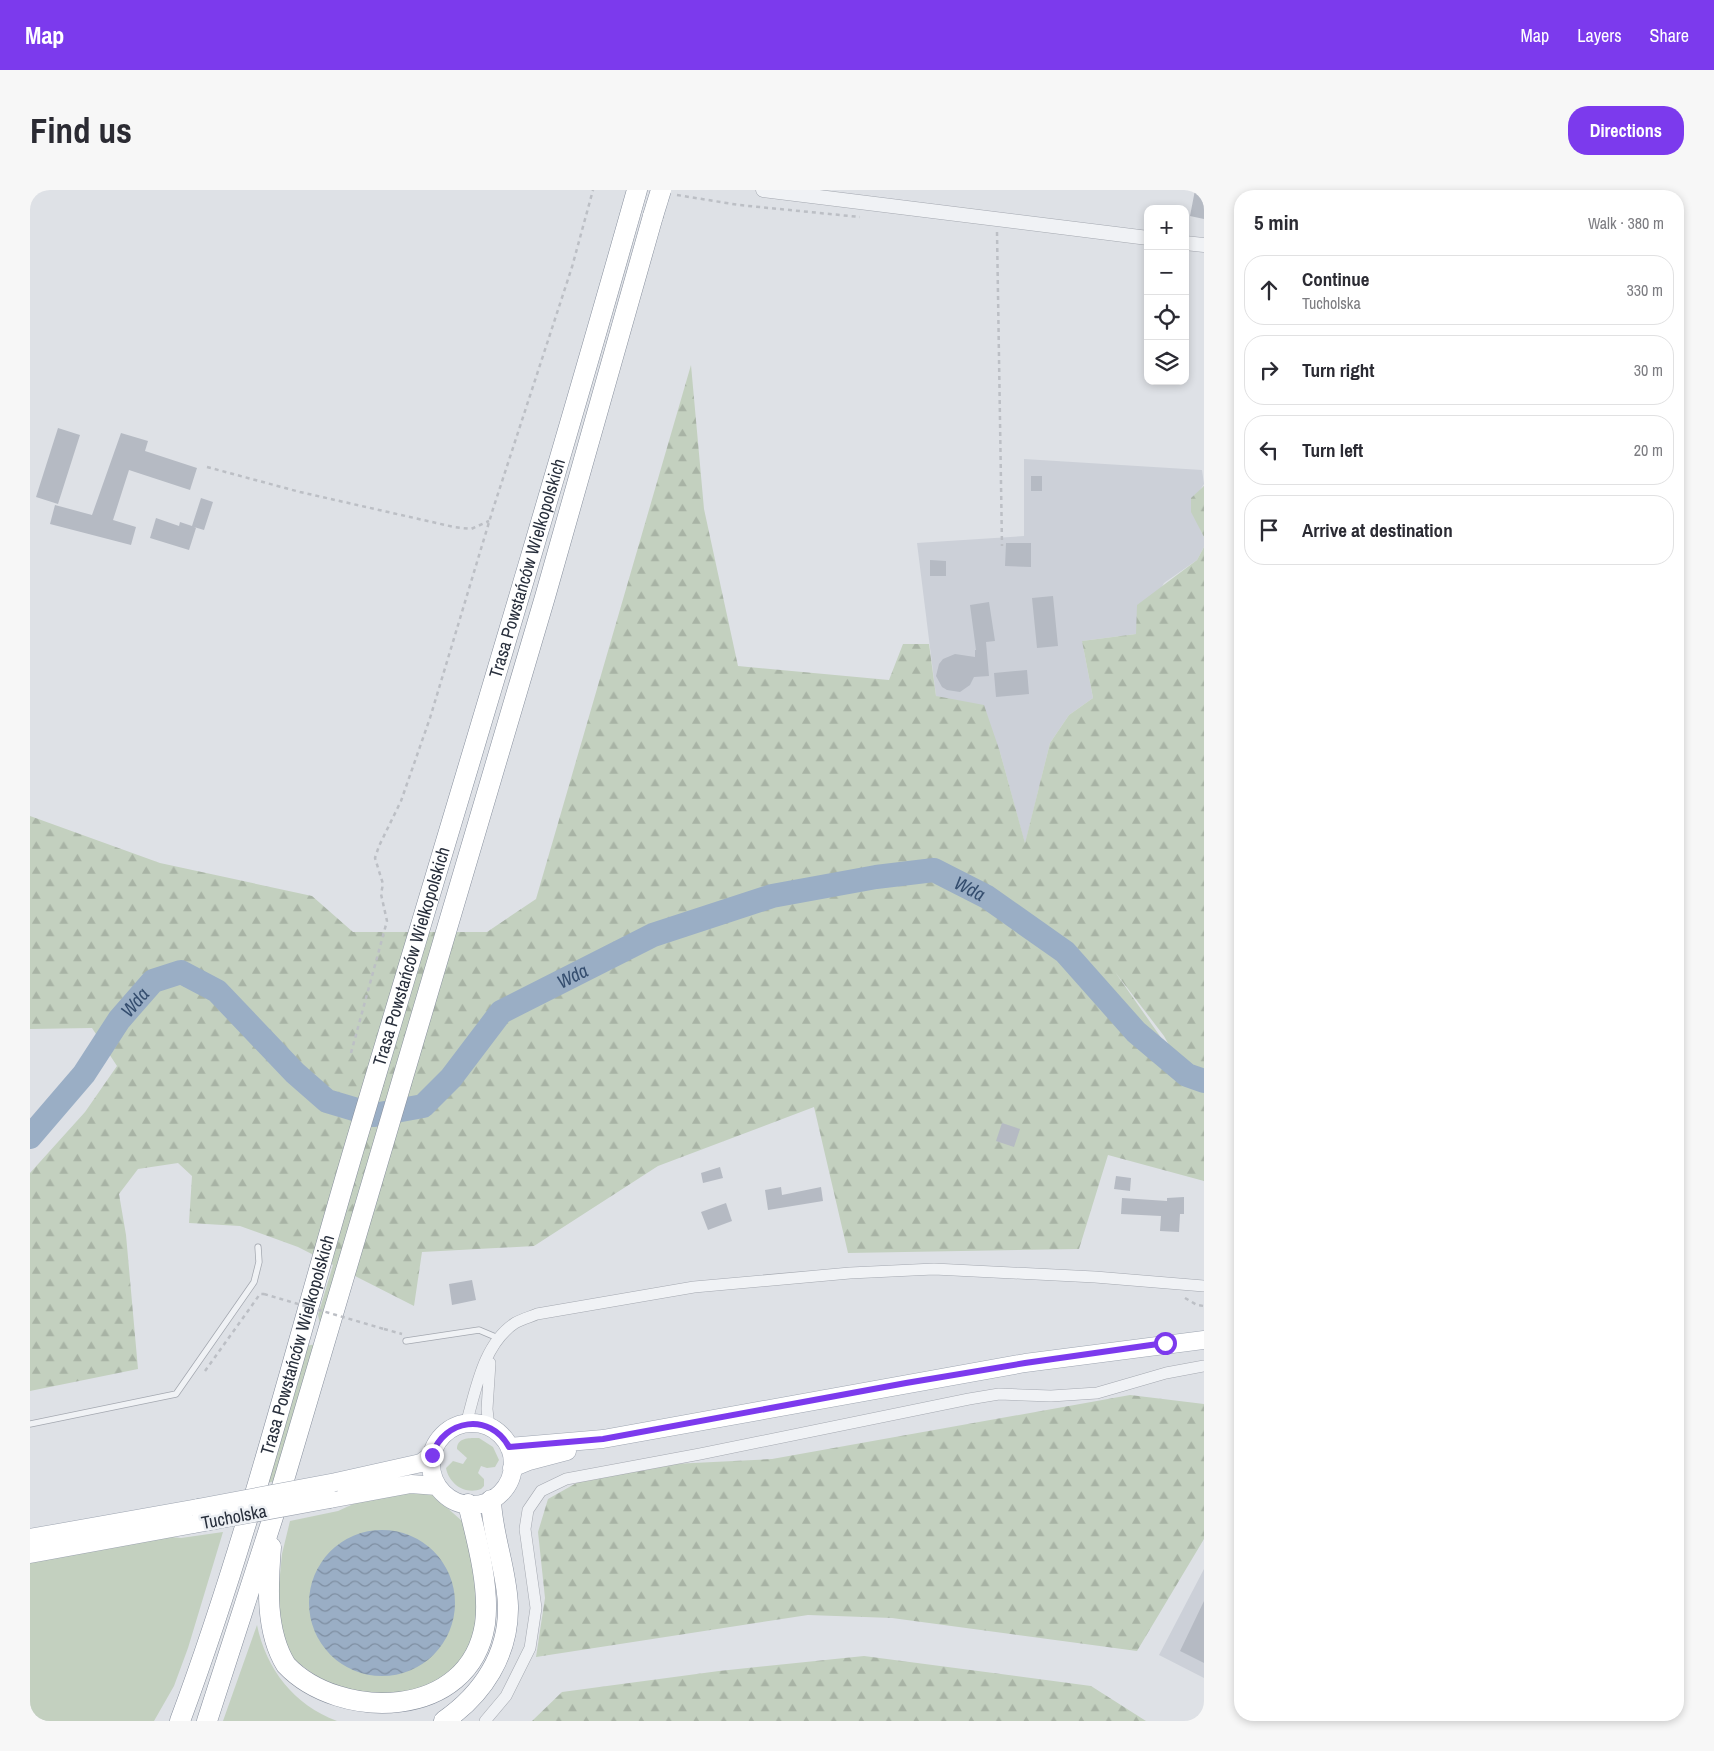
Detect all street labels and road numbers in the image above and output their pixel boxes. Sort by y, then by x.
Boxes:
street label: Trasa Powstańców Wielkopolskich [483,455,571,681]
street label: Trasa Powstańców Wielkopolskich [366,844,456,1069]
street label: Trasa Powstańców Wielkopolskich [254,1232,340,1458]
street label: Tucholska [199,1498,269,1535]

